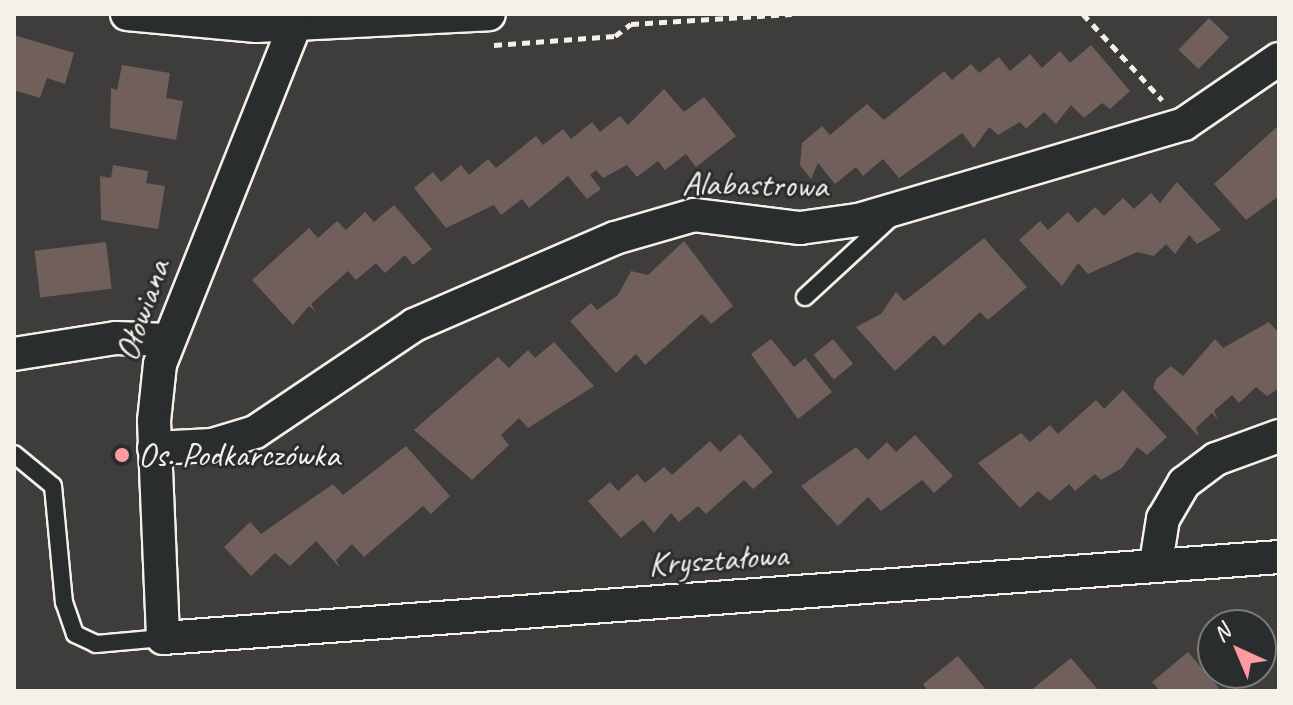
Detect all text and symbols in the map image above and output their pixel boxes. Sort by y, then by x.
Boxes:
street label: Alabastrowa [682,162,828,206]
street label: Ołowiana [106,254,178,366]
place label: Os. Podkarczówka [138,435,340,475]
marker: Os. Podkarczówka [113,446,131,464]
street label: Kryształowa [647,534,789,584]
north arrow [1197,609,1277,689]
text: N [1207,618,1236,648]

